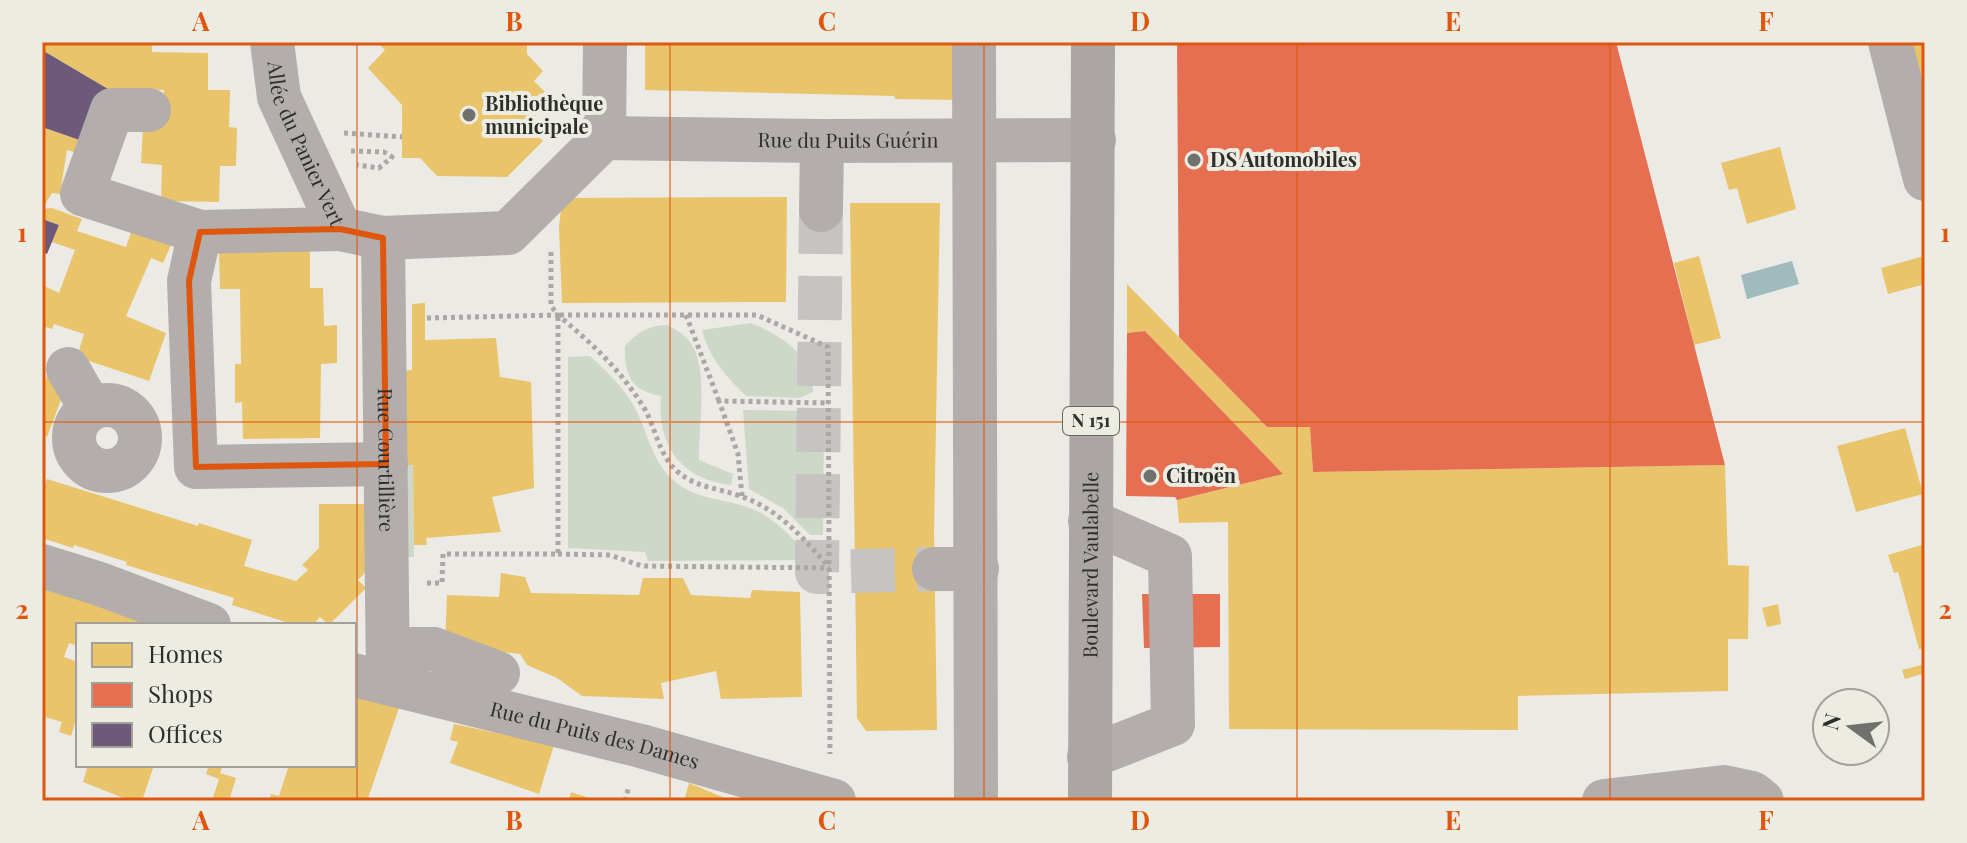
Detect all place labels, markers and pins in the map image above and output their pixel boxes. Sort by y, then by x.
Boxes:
place label: Bibliothèque municipale [485,89,603,139]
marker: Bibliothèque municipale [460,106,478,124]
place label: DS Automobiles [1210,145,1357,172]
marker: DS Automobiles [1185,151,1203,169]
place label: Citroën [1166,461,1237,488]
marker: Citroën [1141,467,1159,485]

